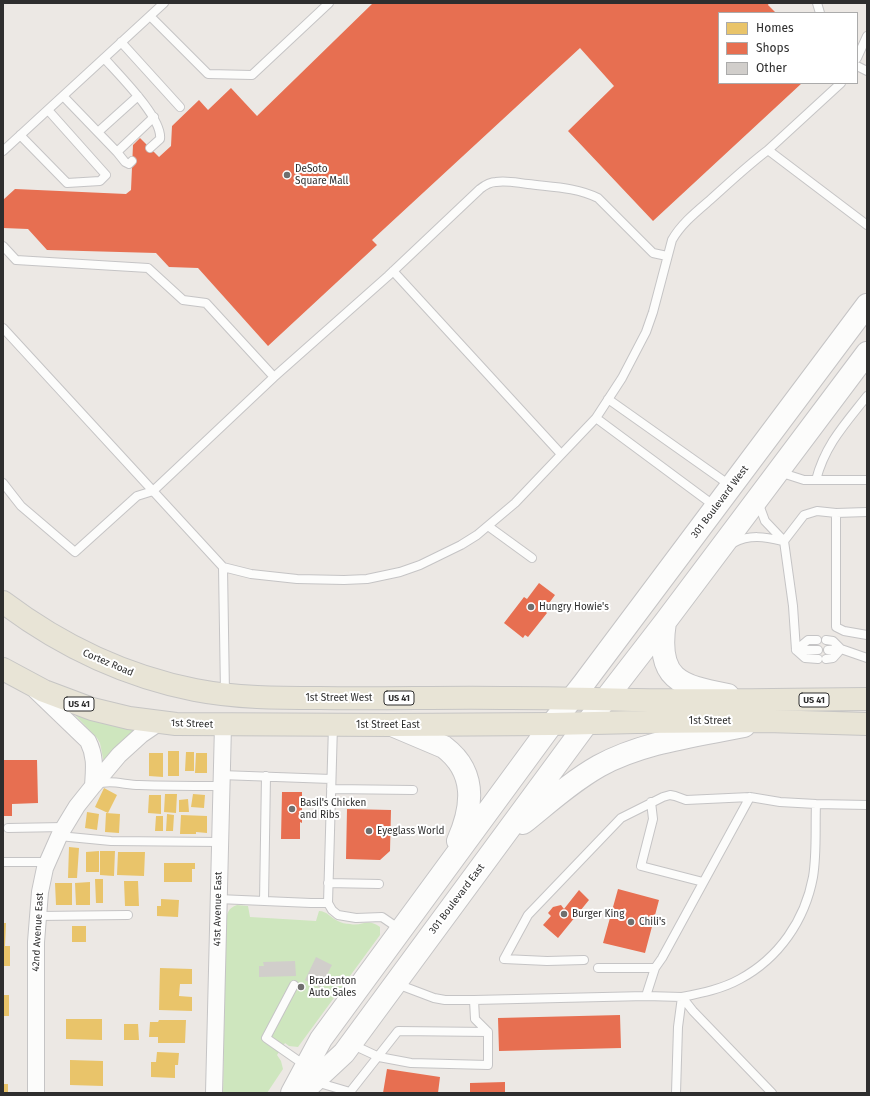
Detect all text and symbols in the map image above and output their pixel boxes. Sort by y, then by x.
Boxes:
legend [718,12,858,84]
text: Homes [756,21,794,35]
text: Shops [756,41,789,55]
text: Other [756,61,787,75]
place label: DeSoto Square Mall [295,163,348,186]
marker: DeSoto Square Mall [282,170,292,180]
street label: 301 Boulevard West [689,463,751,541]
place label: Hungry Howie's [539,601,609,613]
marker: Hungry Howie's [526,602,536,612]
street label: Cortez Road [81,647,135,679]
road number: US 41 [384,691,414,705]
street label: 1st Street West [306,692,372,704]
road number: US 41 [799,693,829,707]
road number: US 41 [64,697,94,711]
street label: 1st Street [689,715,731,727]
street label: 1st Street [171,717,213,731]
street label: 1st Street East [356,719,420,731]
place label: Basil's Chicken and Ribs [300,797,366,820]
marker: Basil's Chicken and Ribs [287,804,297,814]
place label: Eyeglass World [377,825,445,837]
marker: Eyeglass World [364,826,374,836]
street label: 301 Boulevard East [427,862,487,936]
street label: 41st Avenue East [211,872,225,946]
street label: 42nd Avenue East [30,892,46,972]
place label: Burger King [572,908,624,920]
marker: Burger King [559,909,569,919]
place label: Chili's [639,916,666,928]
marker: Chili's [626,917,636,927]
place label: Bradenton Auto Sales [309,975,356,998]
marker: Bradenton Auto Sales [296,982,306,992]

